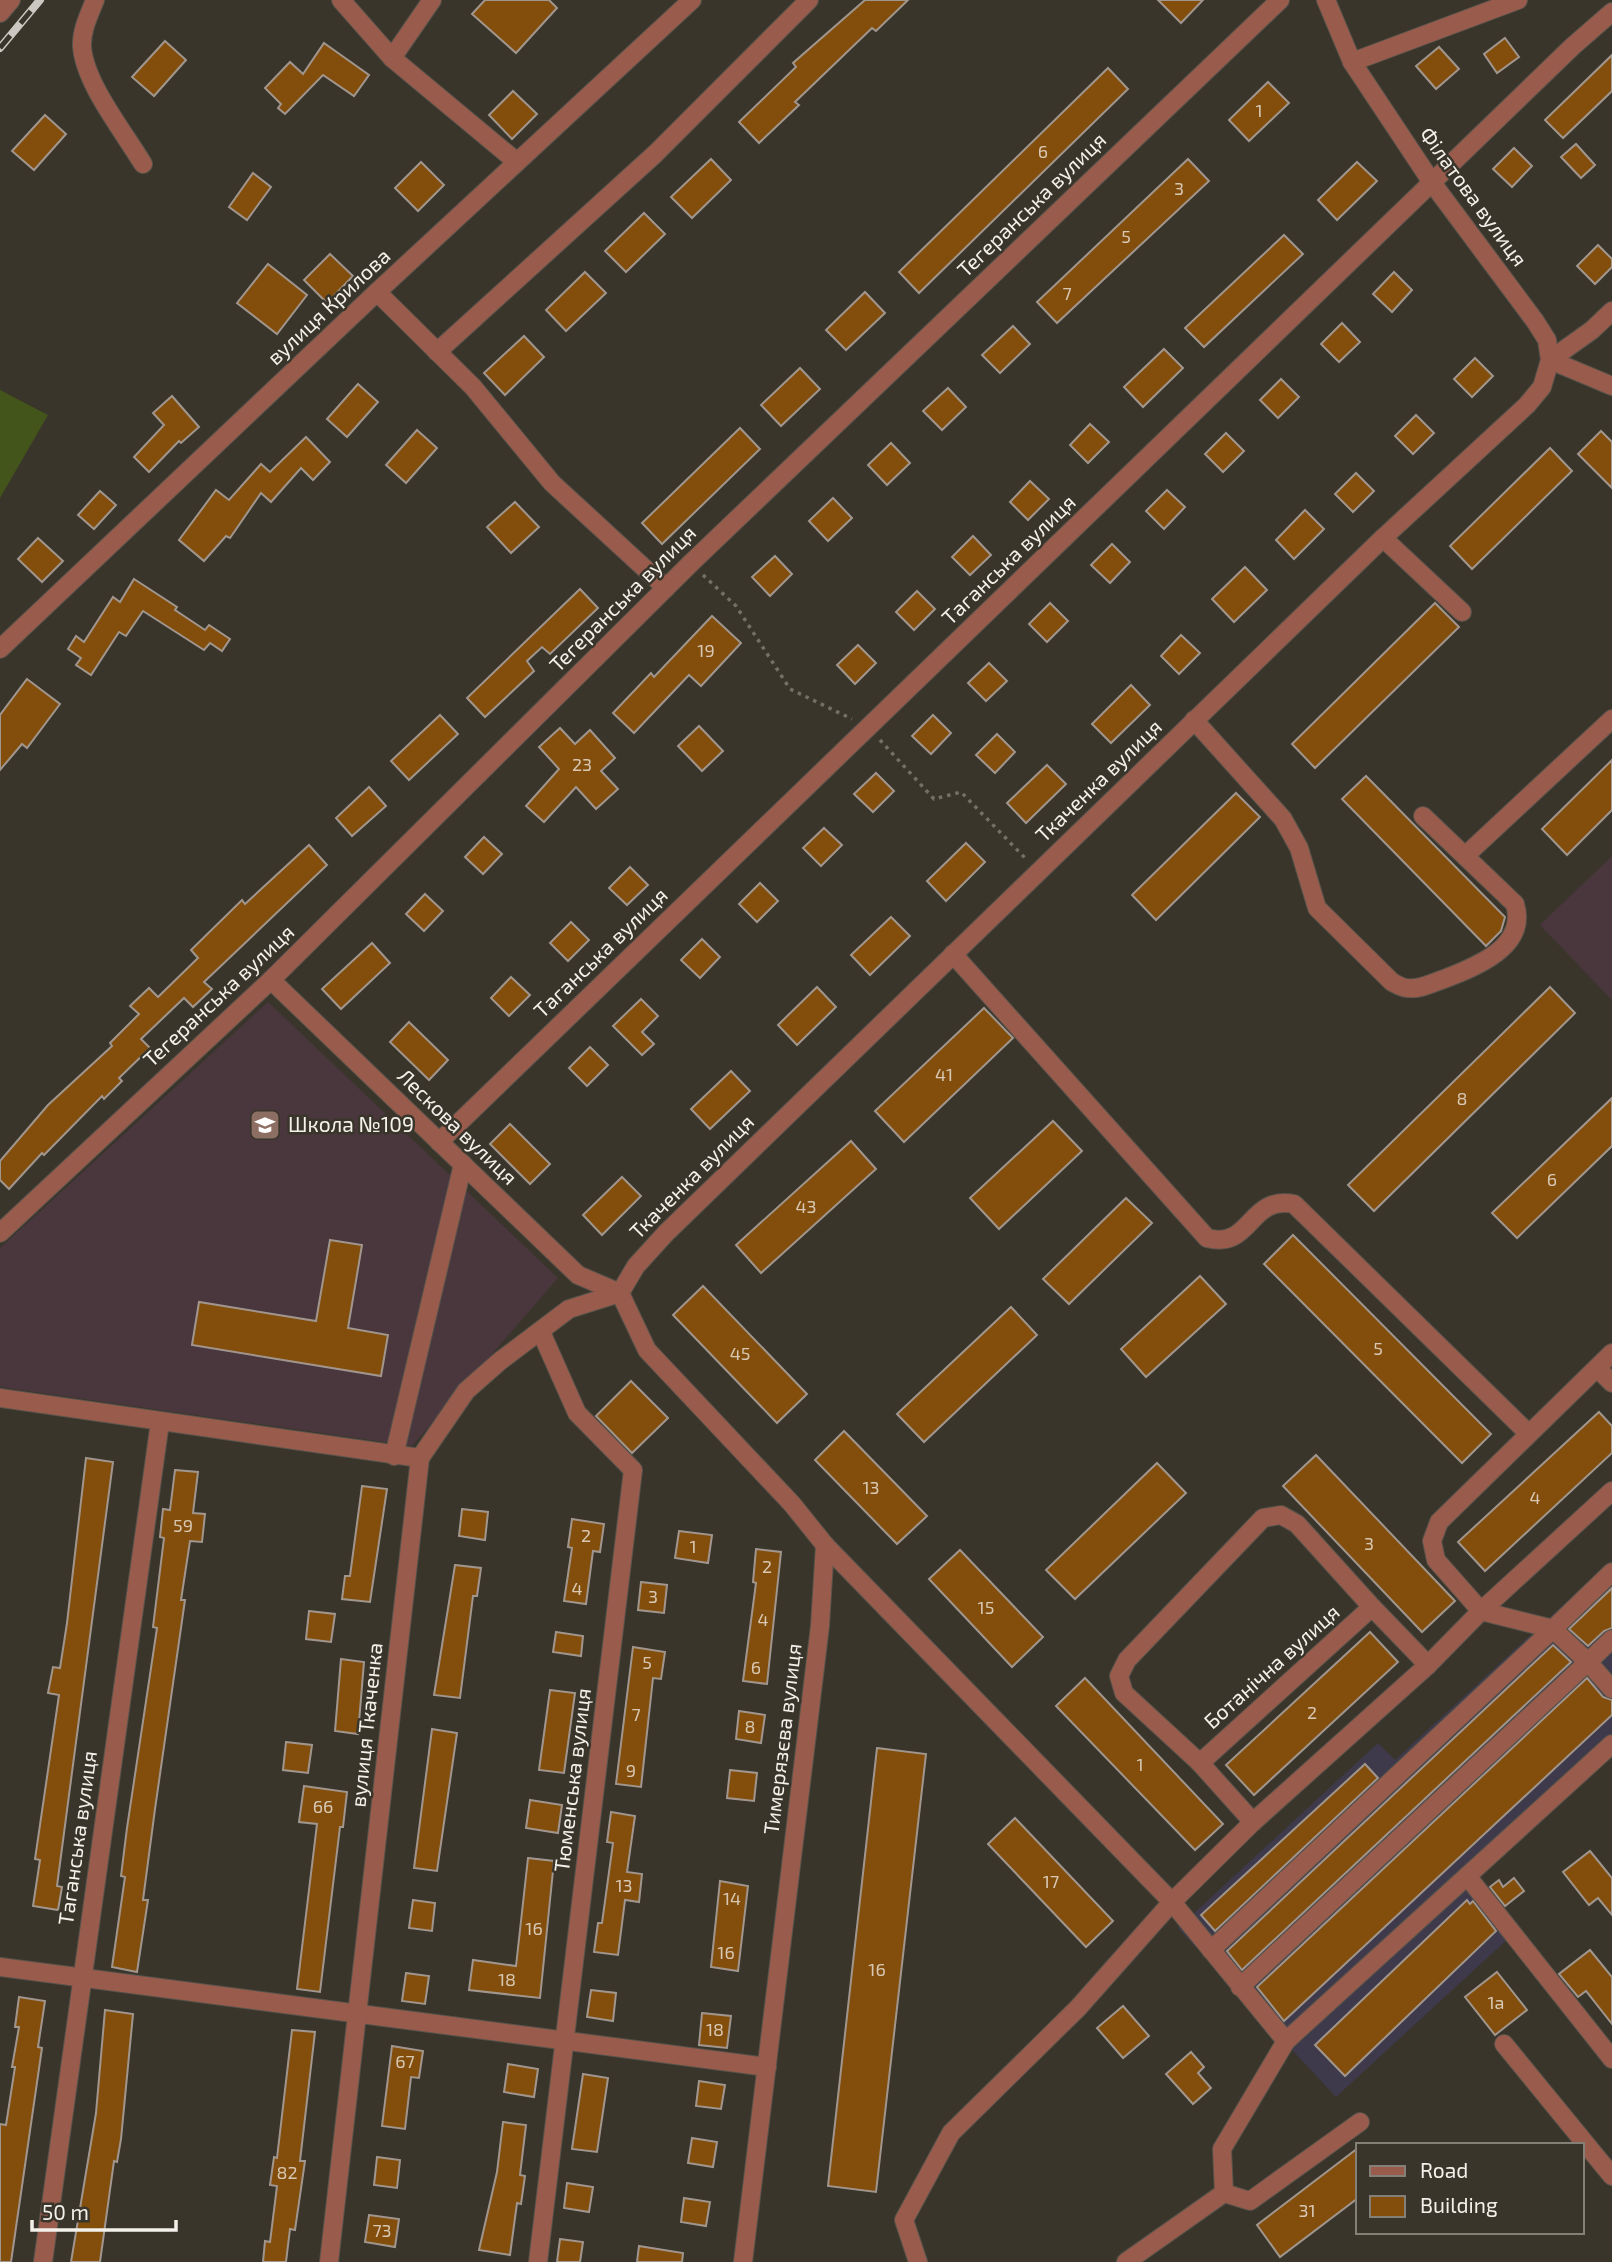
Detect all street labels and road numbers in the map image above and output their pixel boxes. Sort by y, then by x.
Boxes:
street label: Філатова вулиця [1415,122,1533,271]
street label: Тегеранська вулиця [951,127,1111,282]
street label: вулиця Крилова [261,243,395,370]
street label: Таганська вулиця [936,489,1081,630]
street label: Тегеранська вулиця [544,520,701,677]
street label: Ткаченка вулиця [1030,713,1167,847]
street label: Таганська вулиця [528,882,673,1023]
street label: Тегеранська вулиця [137,919,299,1072]
street label: Лескова вулиця [392,1063,523,1190]
street label: Ткаченка вулиця [624,1109,759,1244]
street label: Ботанічна вулиця [1198,1599,1344,1734]
street label: вулиця Ткаченка [344,1641,388,1809]
street label: Тимерязєва вулиця [757,1642,807,1836]
street label: Тюменська вулиця [548,1686,596,1873]
street label: Таганська вулиця [52,1749,102,1927]

